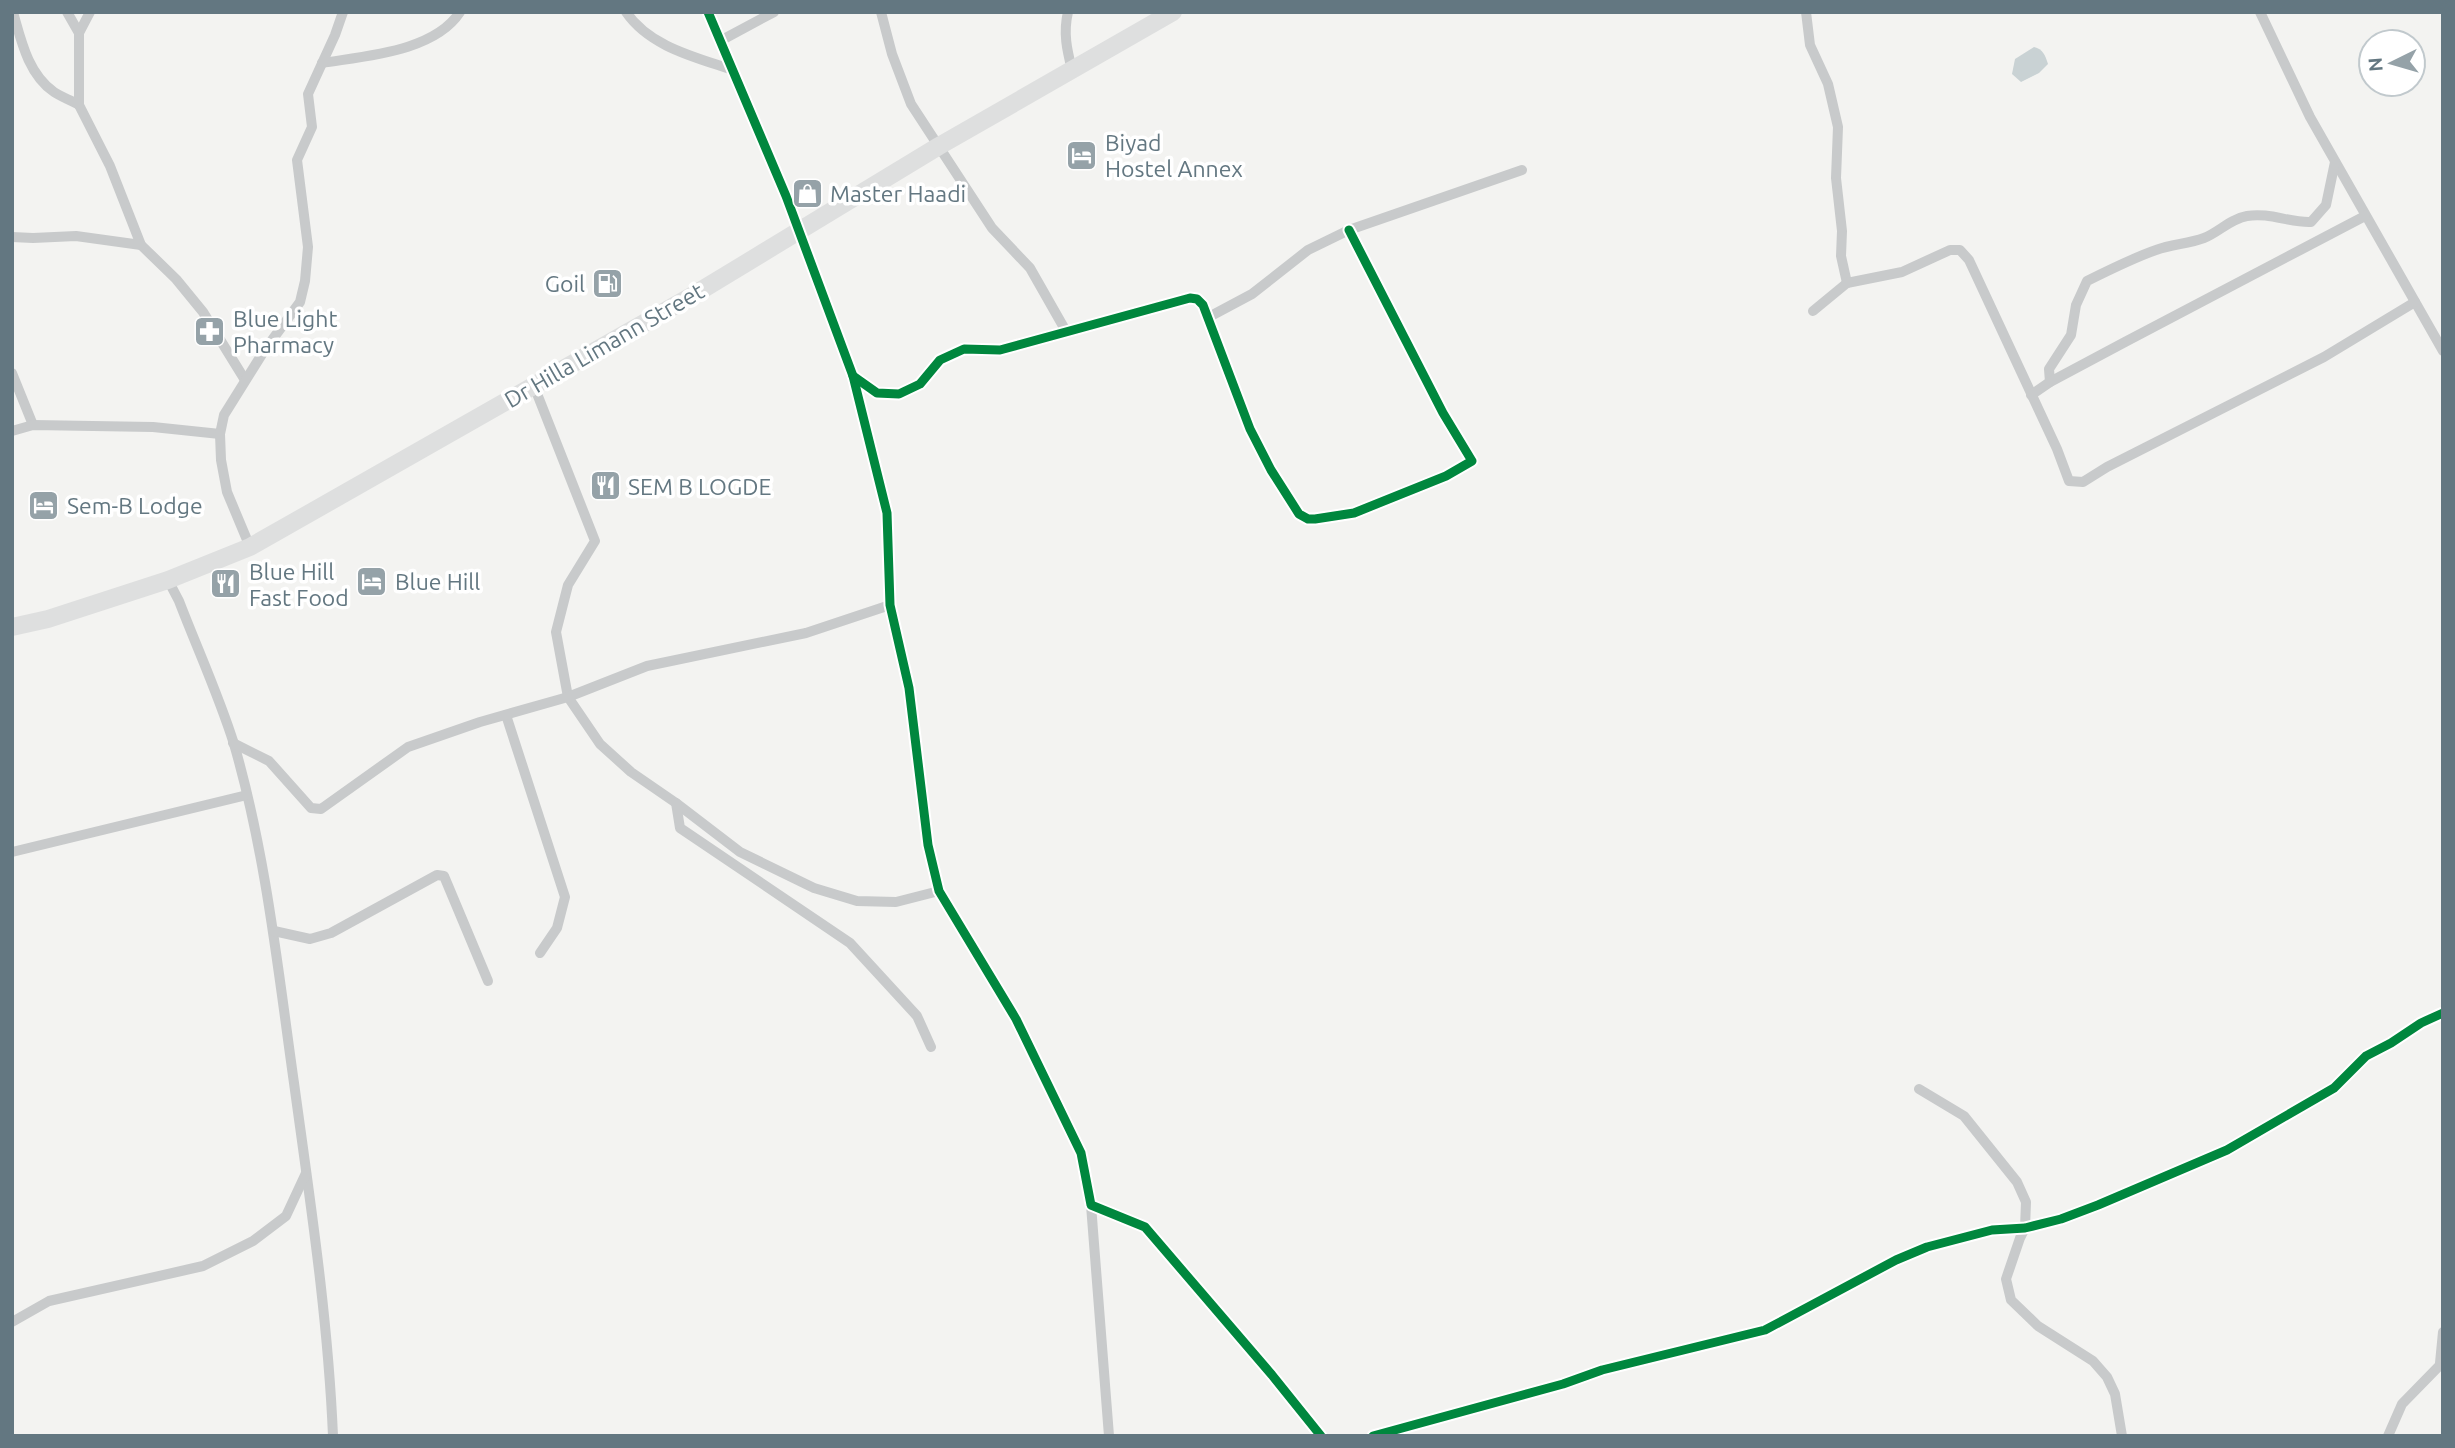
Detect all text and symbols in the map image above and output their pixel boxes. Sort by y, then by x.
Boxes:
north arrow [2357,28,2427,98]
text: N [2363,56,2387,73]
place label: Biyad Hostel Annex [1105,130,1243,181]
hotel icon: Biyad Hostel Annex [1065,138,1099,172]
shop icon: Master Haadi [790,176,824,210]
place label: Master Haadi [830,181,966,206]
fuel station icon: Goil [591,266,625,300]
place label: Goil [545,271,585,296]
street label: Dr Hilla Limann Street [500,278,708,412]
place label: Blue Light Pharmacy [233,306,337,357]
pharmacy icon: Blue Light Pharmacy [193,314,227,348]
restaurant icon: SEM B LOGDE [588,469,622,503]
place label: SEM B LOGDE [628,474,771,499]
hotel icon: Sem-B Lodge [27,488,61,522]
place label: Sem-B Lodge [67,493,203,518]
place label: Blue Hill Fast Food [249,559,349,610]
hotel icon: Blue Hill [355,564,389,598]
restaurant icon: Blue Hill Fast Food [209,567,243,601]
place label: Blue Hill [395,569,480,594]

